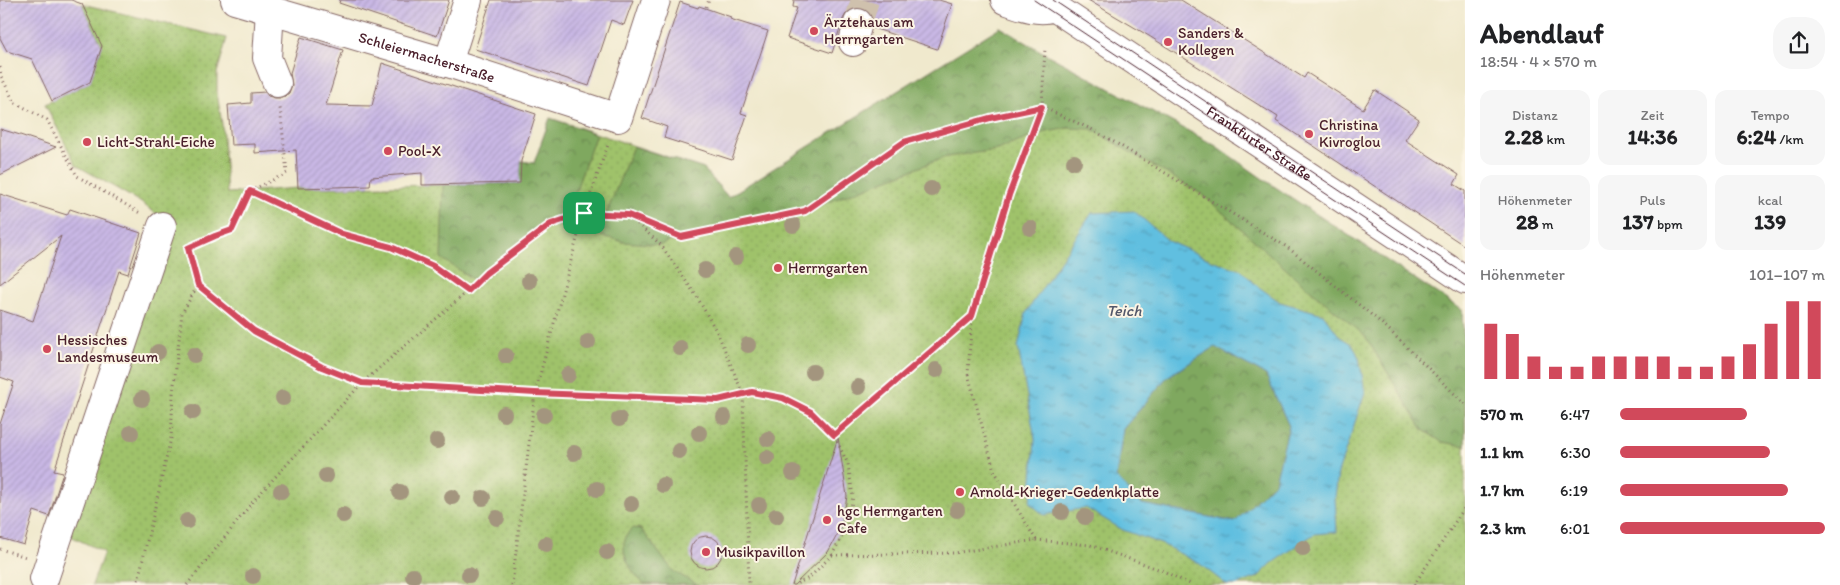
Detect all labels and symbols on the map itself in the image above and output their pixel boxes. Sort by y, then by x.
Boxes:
place label: Ärztehaus am Herrngarten [824,13,914,48]
place label: Sanders & Kollegen [1178,24,1244,59]
marker: Ärztehaus am Herrngarten [808,25,820,37]
street label: Schleiermacherstraße [356,28,497,87]
marker: Sanders & Kollegen [1162,36,1174,48]
street label: Frankfurter Straße [1203,102,1315,185]
place label: Christina Kivroglou [1319,116,1381,151]
marker: Christina Kivroglou [1303,128,1315,140]
place label: Licht-Strahl-Eiche [97,133,215,151]
marker: Licht-Strahl-Eiche [81,136,93,148]
place label: Pool-X [398,142,441,160]
marker: Pool-X [382,145,394,157]
pin [563,192,605,234]
place label: Herrngarten [788,259,868,277]
marker: Herrngarten [772,262,784,274]
water label: Teich [1107,301,1142,320]
place label: Hessisches Landesmuseum [57,331,159,366]
marker: Hessisches Landesmuseum [41,343,53,355]
place label: Arnold-Krieger-Gedenkplatte [970,483,1159,501]
marker: Arnold-Krieger-Gedenkplatte [954,486,966,498]
place label: hgc Herrngarten Cafe [837,502,943,537]
marker: hgc Herrngarten Cafe [821,514,833,526]
place label: Musikpavillon [716,543,806,561]
marker: Musikpavillon [700,546,712,558]

